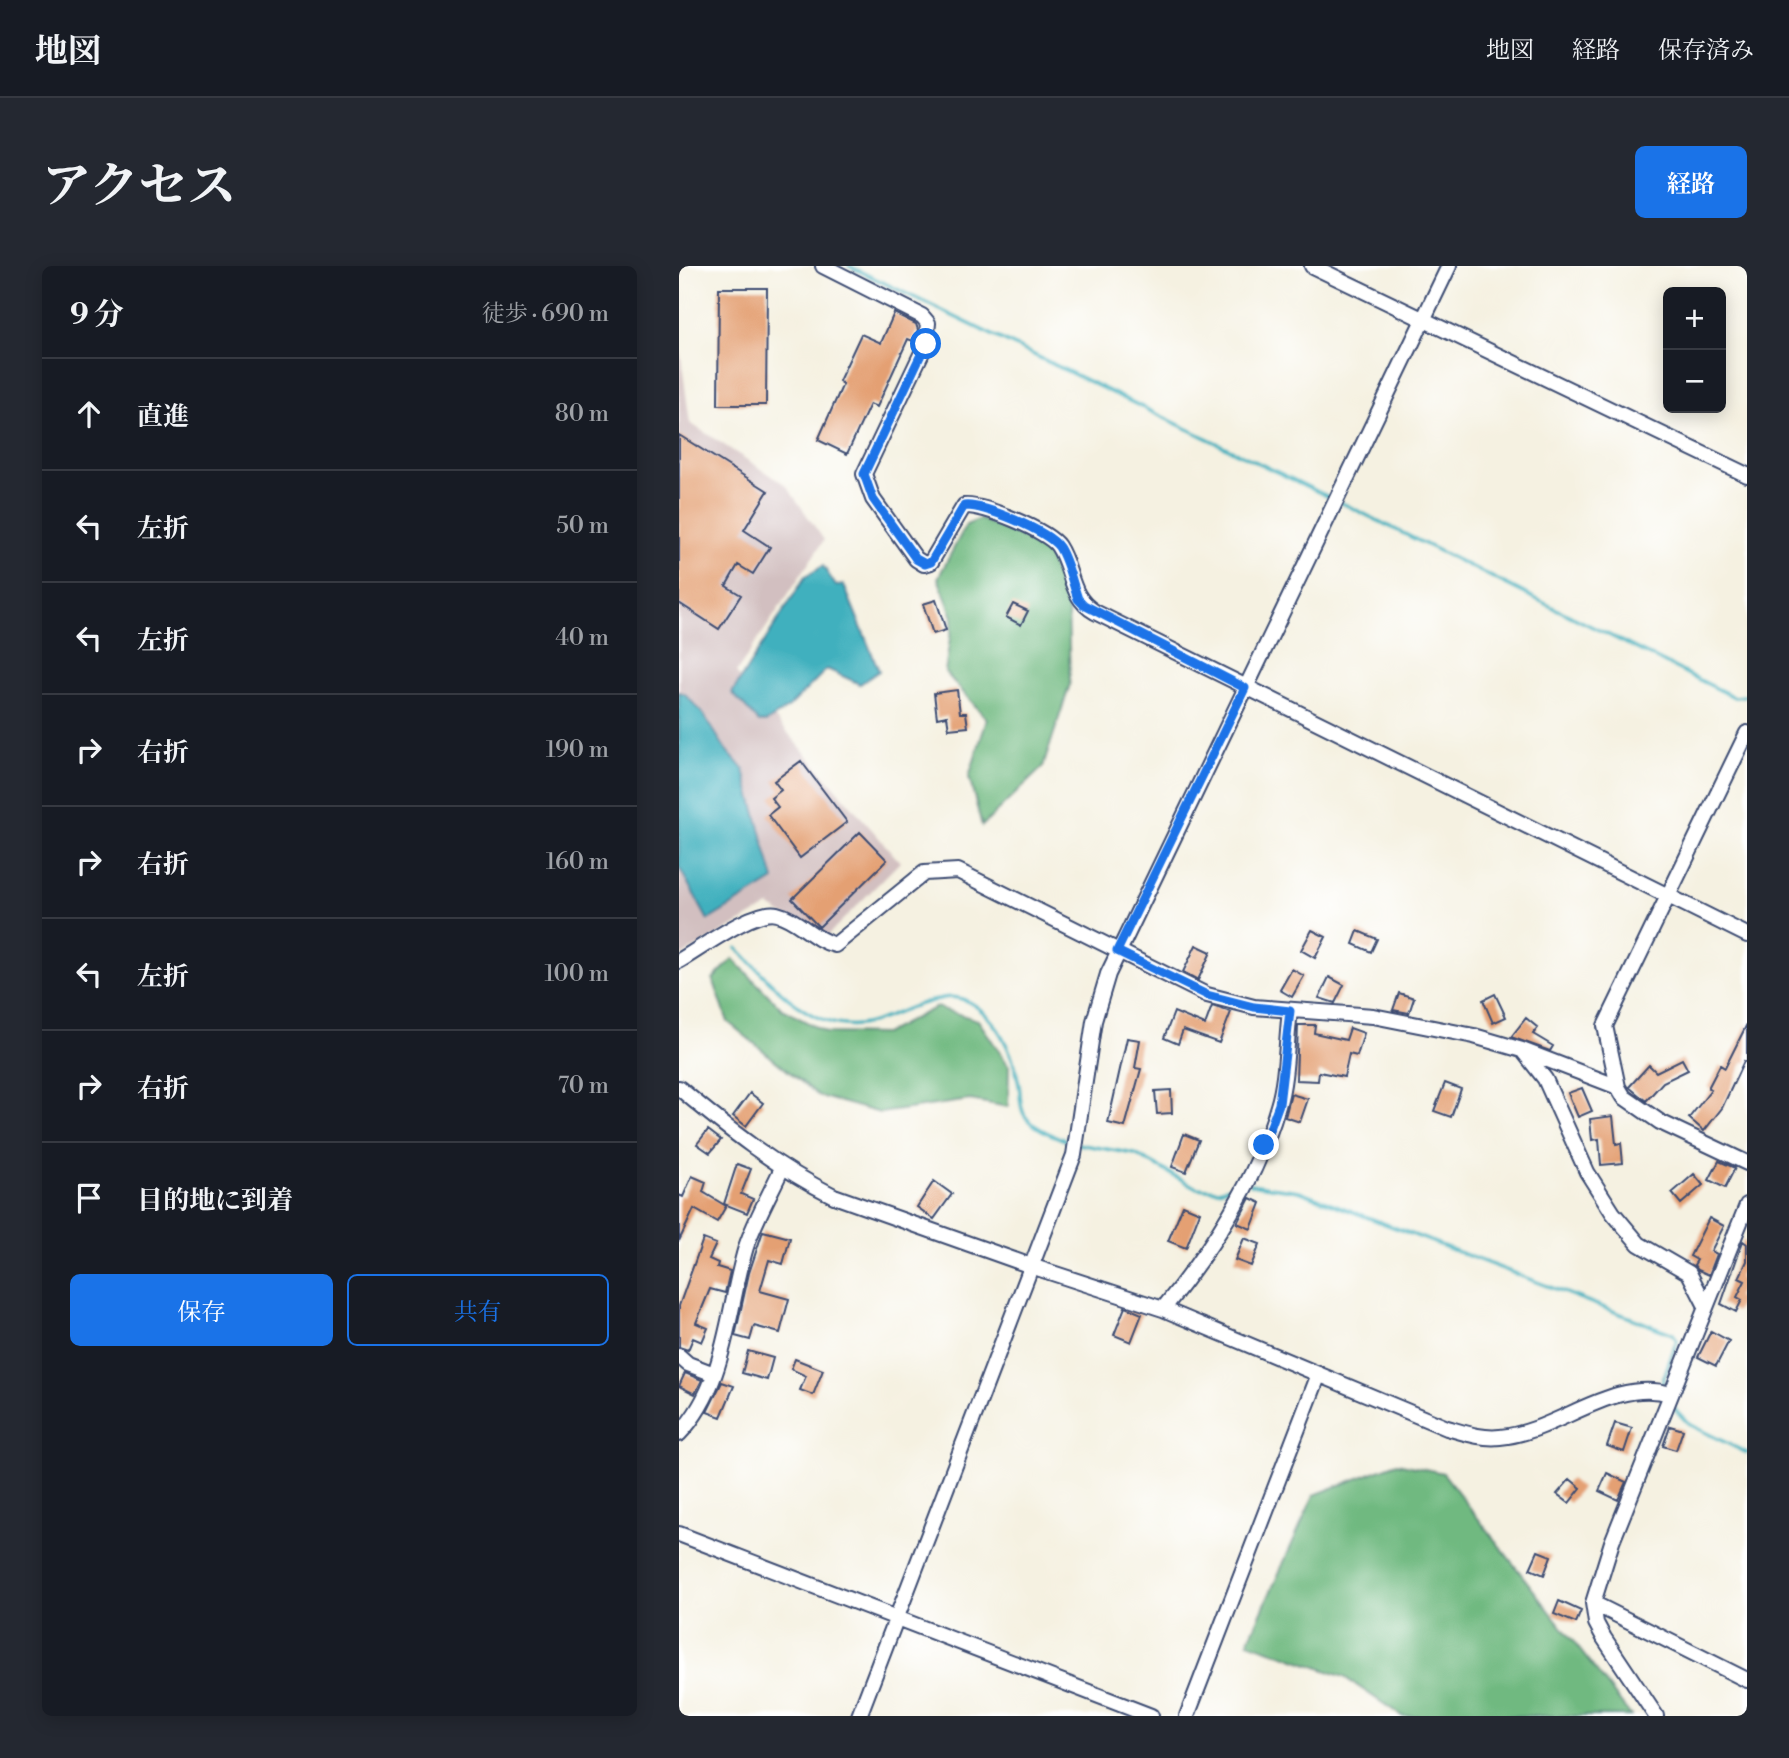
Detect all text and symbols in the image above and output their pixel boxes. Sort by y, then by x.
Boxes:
text: 地図 [35,32,101,73]
text: 地図 [1486,36,1534,66]
text: 経路 [1572,36,1620,66]
text: 保存済み [1658,36,1754,66]
button: 経路 [1635,146,1747,218]
text: アクセス [42,157,237,218]
map controls [1663,287,1726,413]
button: + [1663,287,1726,350]
text: 9 分 [70,296,124,334]
text: 徒歩 · 690 m [482,300,609,328]
route start [910,328,941,359]
button: − [1663,350,1726,413]
icon: ahead [70,395,108,433]
text: 80 m [555,400,609,428]
text: 直進 [137,401,189,433]
icon: left [70,507,108,545]
text: 50 m [556,512,609,540]
text: 左折 [137,513,189,545]
icon: left [70,619,108,657]
text: 40 m [555,624,609,652]
text: 左折 [137,625,189,657]
icon: right [70,731,108,769]
text: 190 m [546,736,609,764]
text: 右折 [137,737,189,769]
icon: right [70,843,108,881]
text: 160 m [546,848,609,876]
text: 右折 [137,849,189,881]
icon: left [70,955,108,993]
text: 100 m [544,960,609,988]
text: 左折 [137,961,189,993]
icon: right [70,1067,108,1105]
text: 70 m [558,1072,609,1100]
text: 右折 [137,1073,189,1105]
route end [1248,1129,1279,1160]
icon: arrive [70,1179,108,1217]
text: 目的地に到着 [137,1185,293,1217]
button: 保存 [70,1274,333,1346]
button: 共有 [347,1274,609,1346]

